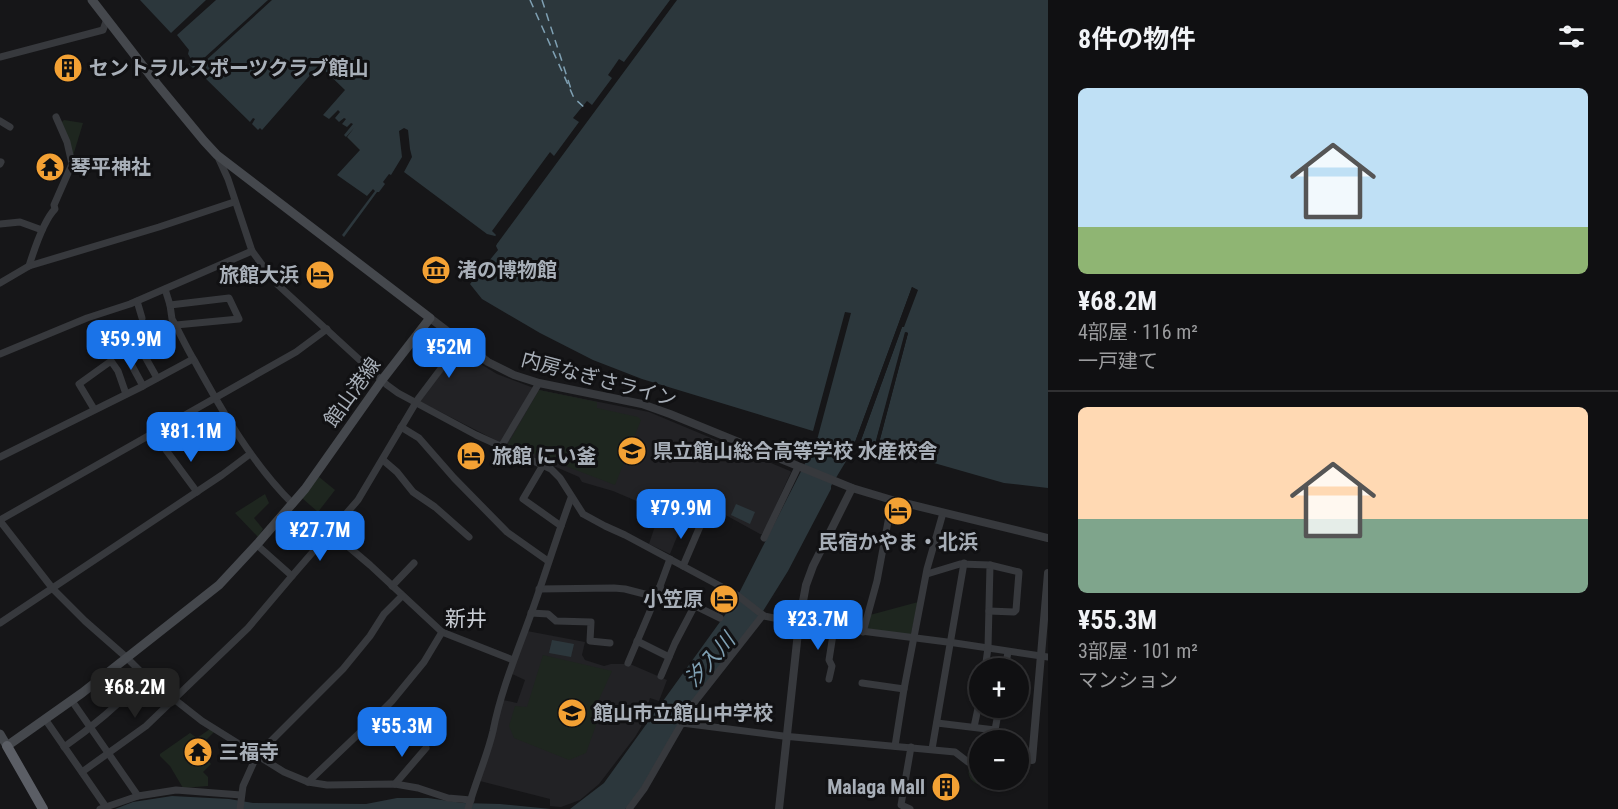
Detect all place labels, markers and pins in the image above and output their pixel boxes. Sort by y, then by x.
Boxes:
building icon: セントラルスポーツクラブ館山 [52,52,84,84]
place label: セントラルスポーツクラブ館山 [89,56,369,80]
temple icon: 琴平神社 [34,151,66,183]
place label: 琴平神社 [71,155,151,179]
museum icon: 渚の博物館 [420,254,452,286]
place label: 渚の博物館 [457,258,557,282]
hotel icon: 旅館大浜 [304,259,336,291]
place label: 旅館大浜 [219,263,299,287]
pin: ¥59.9M [82,320,180,371]
pin: ¥52M [413,328,485,379]
pin: ¥81.1M [142,412,240,463]
school or university icon: 県立館山総合高等学校 水産校舎 [616,435,648,467]
place label: 県立館山総合高等学校 水産校舎 [653,439,938,463]
hotel icon: 旅館 にい釜 [455,440,487,472]
place label: 旅館 にい釜 [492,444,597,468]
pin: ¥79.9M [632,489,730,540]
hotel icon: 民宿かやま・北浜 [882,495,914,527]
pin: ¥27.7M [271,511,369,562]
place label: 民宿かやま・北浜 [818,530,978,554]
hotel icon: 小笠原 [708,583,740,615]
place label: 小笠原 [643,587,703,611]
pin: ¥23.7M [769,600,867,651]
pin: ¥68.2M [86,668,184,719]
school or university icon: 館山市立館山中学校 [556,697,588,729]
place label: 館山市立館山中学校 [593,701,773,725]
pin: ¥55.3M [353,707,451,758]
temple icon: 三福寺 [182,736,214,768]
place label: 三福寺 [219,740,279,764]
building icon: Malaga Mall [930,771,962,803]
place label: Malaga Mall [827,775,925,799]

